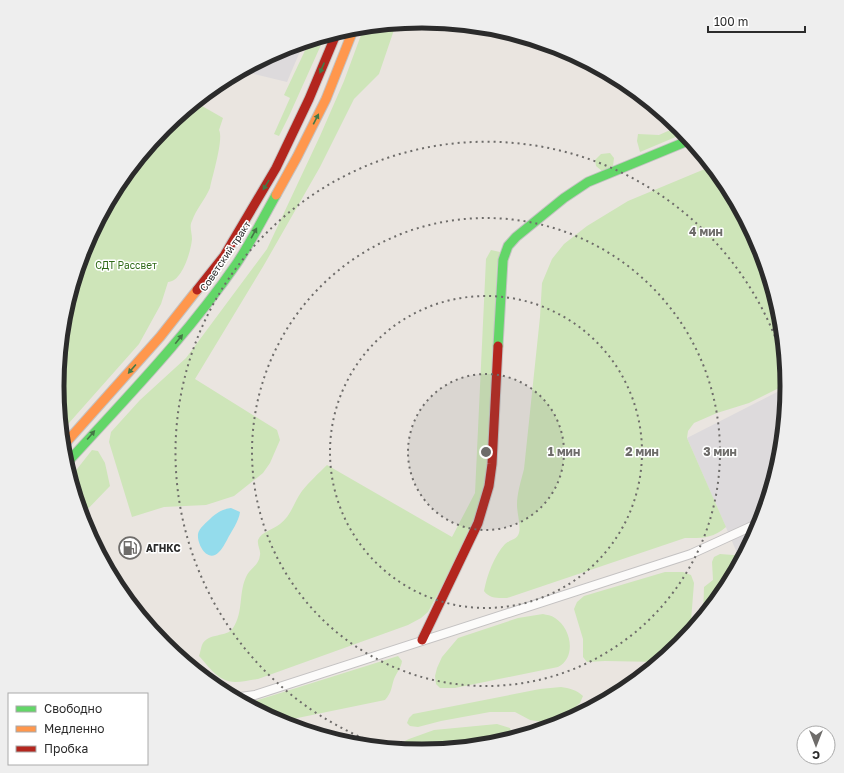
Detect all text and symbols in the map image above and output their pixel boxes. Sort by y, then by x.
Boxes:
scale bar [708,8,805,34]
text: 100 m [714,14,748,29]
one-way arrow [319,63,325,74]
one-way arrow [313,113,319,125]
one-way arrow [262,179,269,191]
street label: Советский тракт [197,218,253,293]
text: 4 мин [689,224,723,239]
one-way arrow [251,228,258,239]
park label: СДТ Рассвет [95,259,157,271]
one-way arrow [174,333,183,344]
one-way arrow [127,364,137,374]
one-way arrow [87,430,96,440]
text: 1 мин [548,444,580,459]
text: 2 мин [625,444,659,459]
text: 3 мин [703,444,737,459]
centre of rings [479,445,493,459]
fuel station icon: АГНКС [117,535,143,561]
place label: АГНКС [146,542,181,554]
legend [8,693,148,765]
text: Свободно [44,701,102,716]
text: Медленно [44,721,104,736]
north arrow [796,725,836,765]
text: Пробка [44,741,88,756]
text: С [812,749,820,762]

